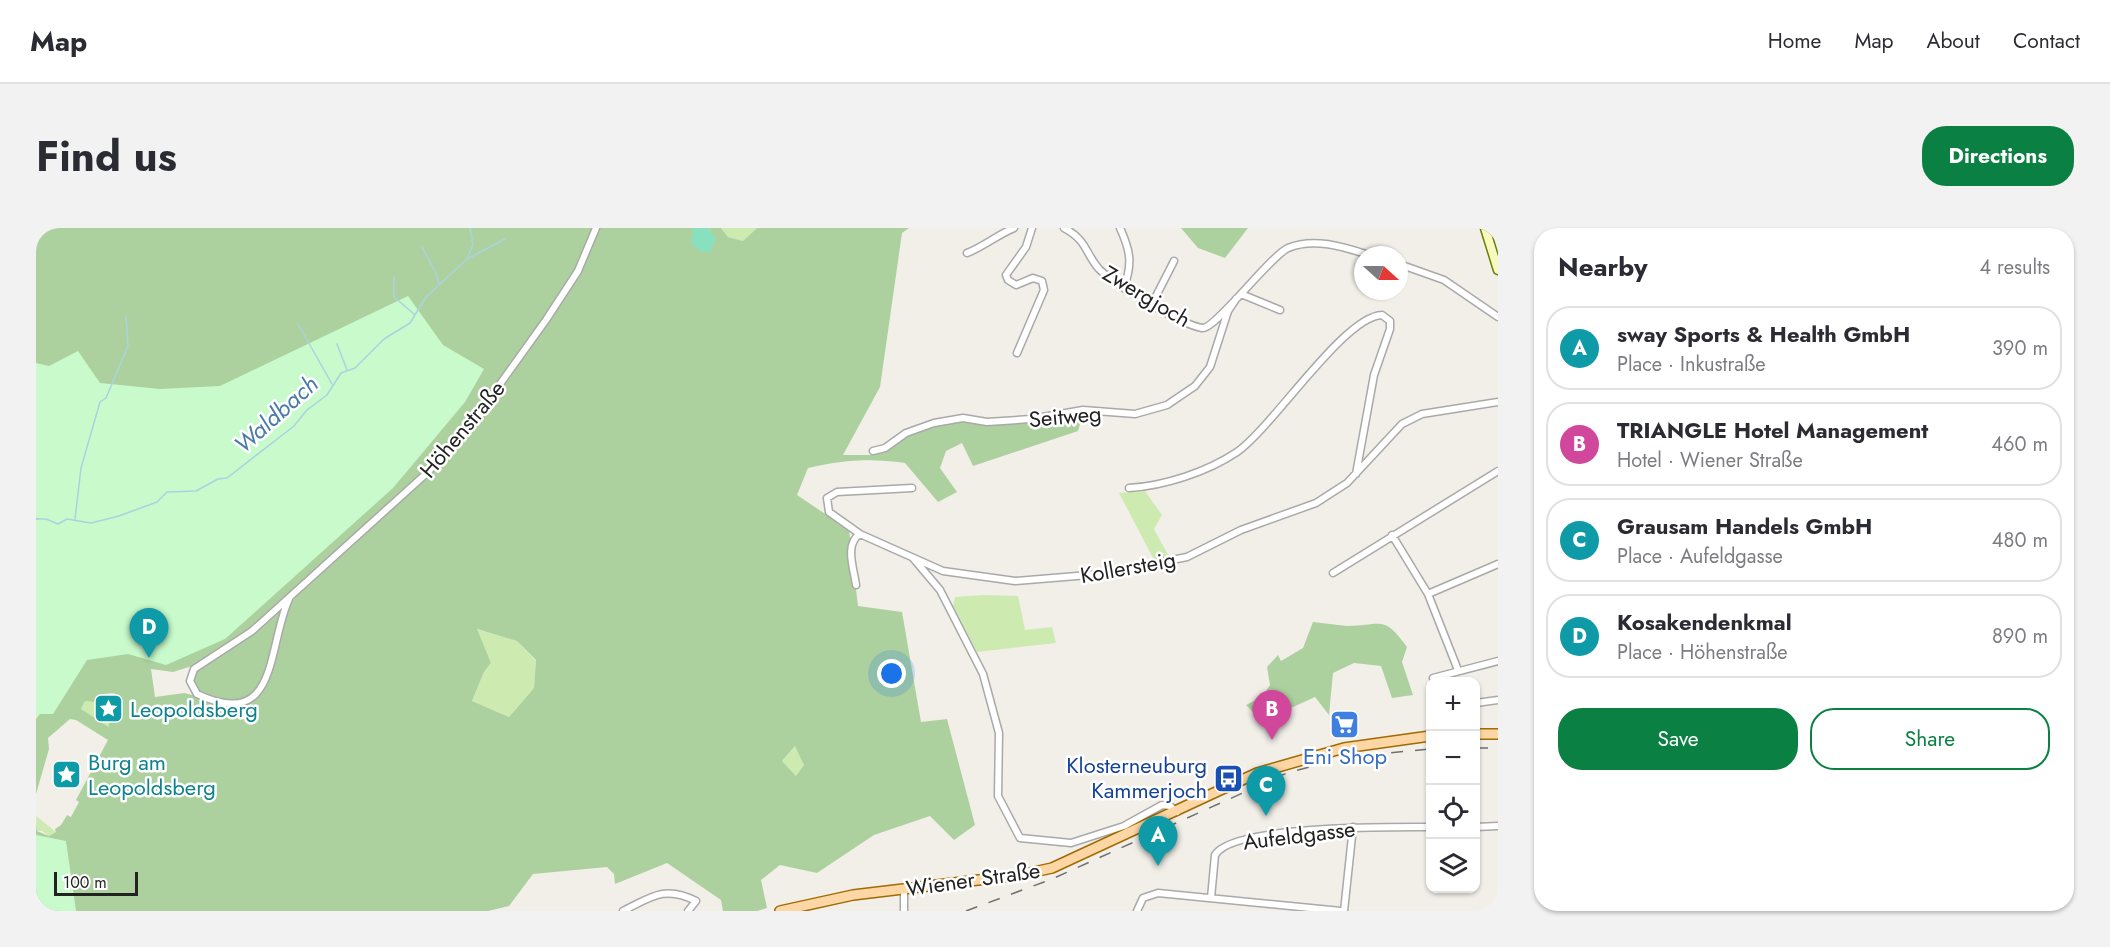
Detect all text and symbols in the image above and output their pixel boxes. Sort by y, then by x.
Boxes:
text: Map [30,21,87,62]
text: Home [1768,26,1821,56]
text: Map [1854,26,1894,56]
text: About [1927,26,1980,56]
text: Contact [2013,26,2080,56]
text: Find us [36,126,177,187]
button: Directions [1922,126,2074,186]
north arrow [1354,246,1408,300]
text: Nearby [1558,248,1647,286]
text: 4 results [1979,253,2050,282]
street label: Zwergjoch [1097,257,1197,335]
text: sway Sports & Health GmbH [1617,318,1910,350]
text: A [1572,334,1587,363]
text: 390 m [1992,334,2048,363]
text: Place · Inkustraße [1617,350,1765,379]
water label: Waldbach [226,367,326,461]
street label: Höhenstraße [412,373,512,485]
street label: Seitweg [1027,397,1103,435]
text: TRIANGLE Hotel Management [1617,414,1928,446]
text: B [1573,430,1586,459]
text: 460 m [1991,430,2048,459]
text: Hotel · Wiener Straße [1617,446,1803,475]
text: Grausam Handels GmbH [1617,510,1872,542]
text: C [1572,526,1587,555]
text: 480 m [1992,526,2048,555]
text: Place · Aufeldgasse [1617,542,1783,571]
street label: Kollersteig [1078,543,1178,591]
text: Kosakendenkmal [1617,606,1792,638]
pin: D [130,608,168,658]
text: D [1572,622,1587,651]
text: 890 m [1992,622,2048,651]
text: Place · Höhenstraße [1617,638,1788,667]
your location [877,659,906,688]
map controls [1426,677,1480,893]
button: + [1426,677,1480,731]
pin: B [1252,690,1292,740]
place icon: Leopoldsberg [93,693,125,725]
place label: Leopoldsberg [130,693,258,725]
supermarket icon: Eni Shop [1329,708,1361,740]
button: Save [1558,708,1798,770]
button: Share [1810,708,2050,770]
button: − [1426,731,1480,785]
place label: Eni Shop [1303,740,1387,772]
place label: Burg am Leopoldsberg [88,746,216,803]
place label: Klosterneuburg Kammerjoch [1066,749,1207,806]
place icon: Burg am Leopoldsberg [51,759,83,791]
bus stop icon: Klosterneuburg Kammerjoch [1212,762,1244,794]
pin: C [1246,766,1286,816]
button: locate [1426,785,1480,839]
street label: Aufeldgasse [1241,812,1357,858]
pin: A [1138,816,1178,866]
button: layers [1426,839,1480,893]
street label: Wiener Straße [904,854,1042,904]
scale bar [54,869,138,896]
text: 100 m [63,871,107,894]

